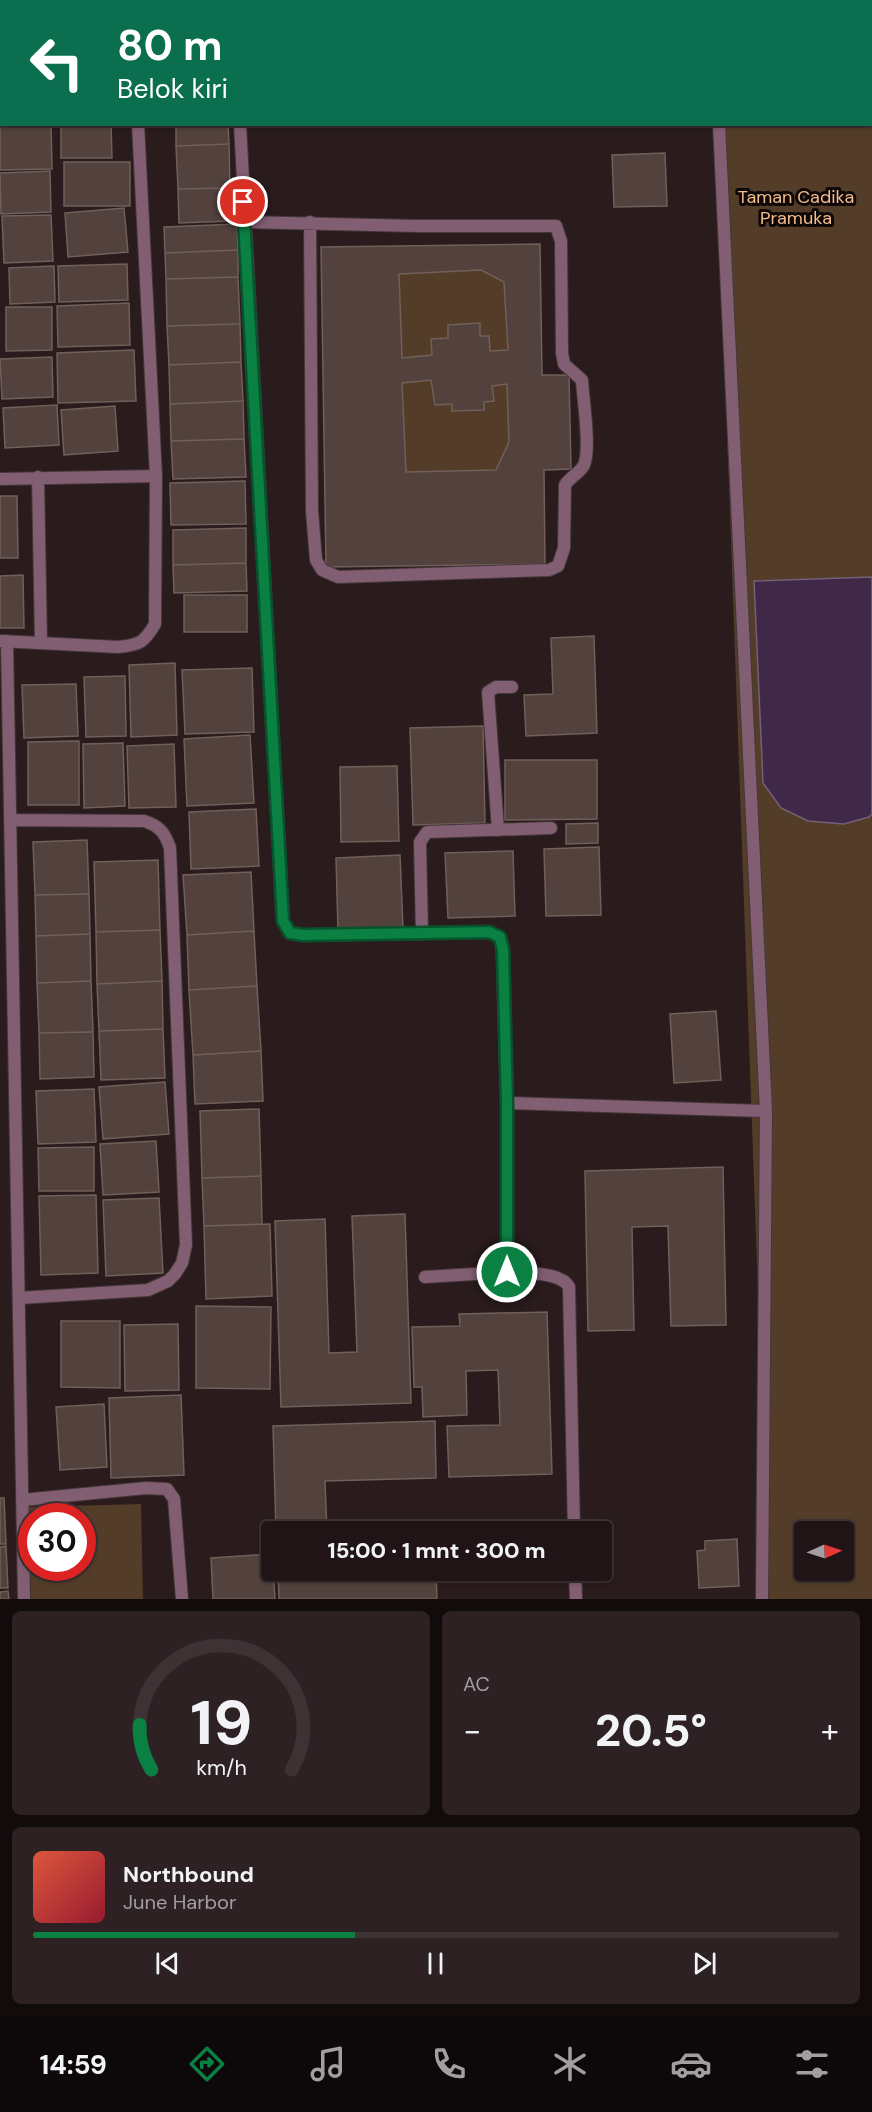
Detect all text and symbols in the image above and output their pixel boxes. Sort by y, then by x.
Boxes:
text: 80 m [117,18,223,73]
icon: left [18,24,96,102]
text: Belok kiri [117,71,228,106]
pin [217,176,268,227]
icon: arrive [226,185,259,218]
park label: Taman Cadika Pramuka [738,185,854,230]
position arrow [475,1240,539,1304]
speed limit sign: 30 [18,1503,96,1581]
north arrow [794,1521,854,1581]
map controls [794,1521,854,1581]
text: 15:00 · 1 mnt · 300 m [328,1536,545,1565]
text: AC [463,1671,490,1697]
text: 19 [190,1682,252,1763]
text: 20.5° [595,1701,707,1760]
text: − [463,1709,481,1752]
text: + [821,1709,839,1752]
text: km/h [196,1754,246,1782]
text: Northbound [123,1860,254,1889]
text: June Harbor [123,1889,236,1915]
icon: previous [151,1947,184,1980]
icon: pause [419,1947,452,1980]
icon: next [688,1947,721,1980]
icon: directions [186,2043,228,2085]
icon: music [307,2043,349,2085]
icon: phone [428,2043,470,2085]
icon: climate [549,2043,591,2085]
icon: car [670,2043,712,2085]
icon: filters [791,2043,833,2085]
text: 14:59 [39,2047,107,2082]

